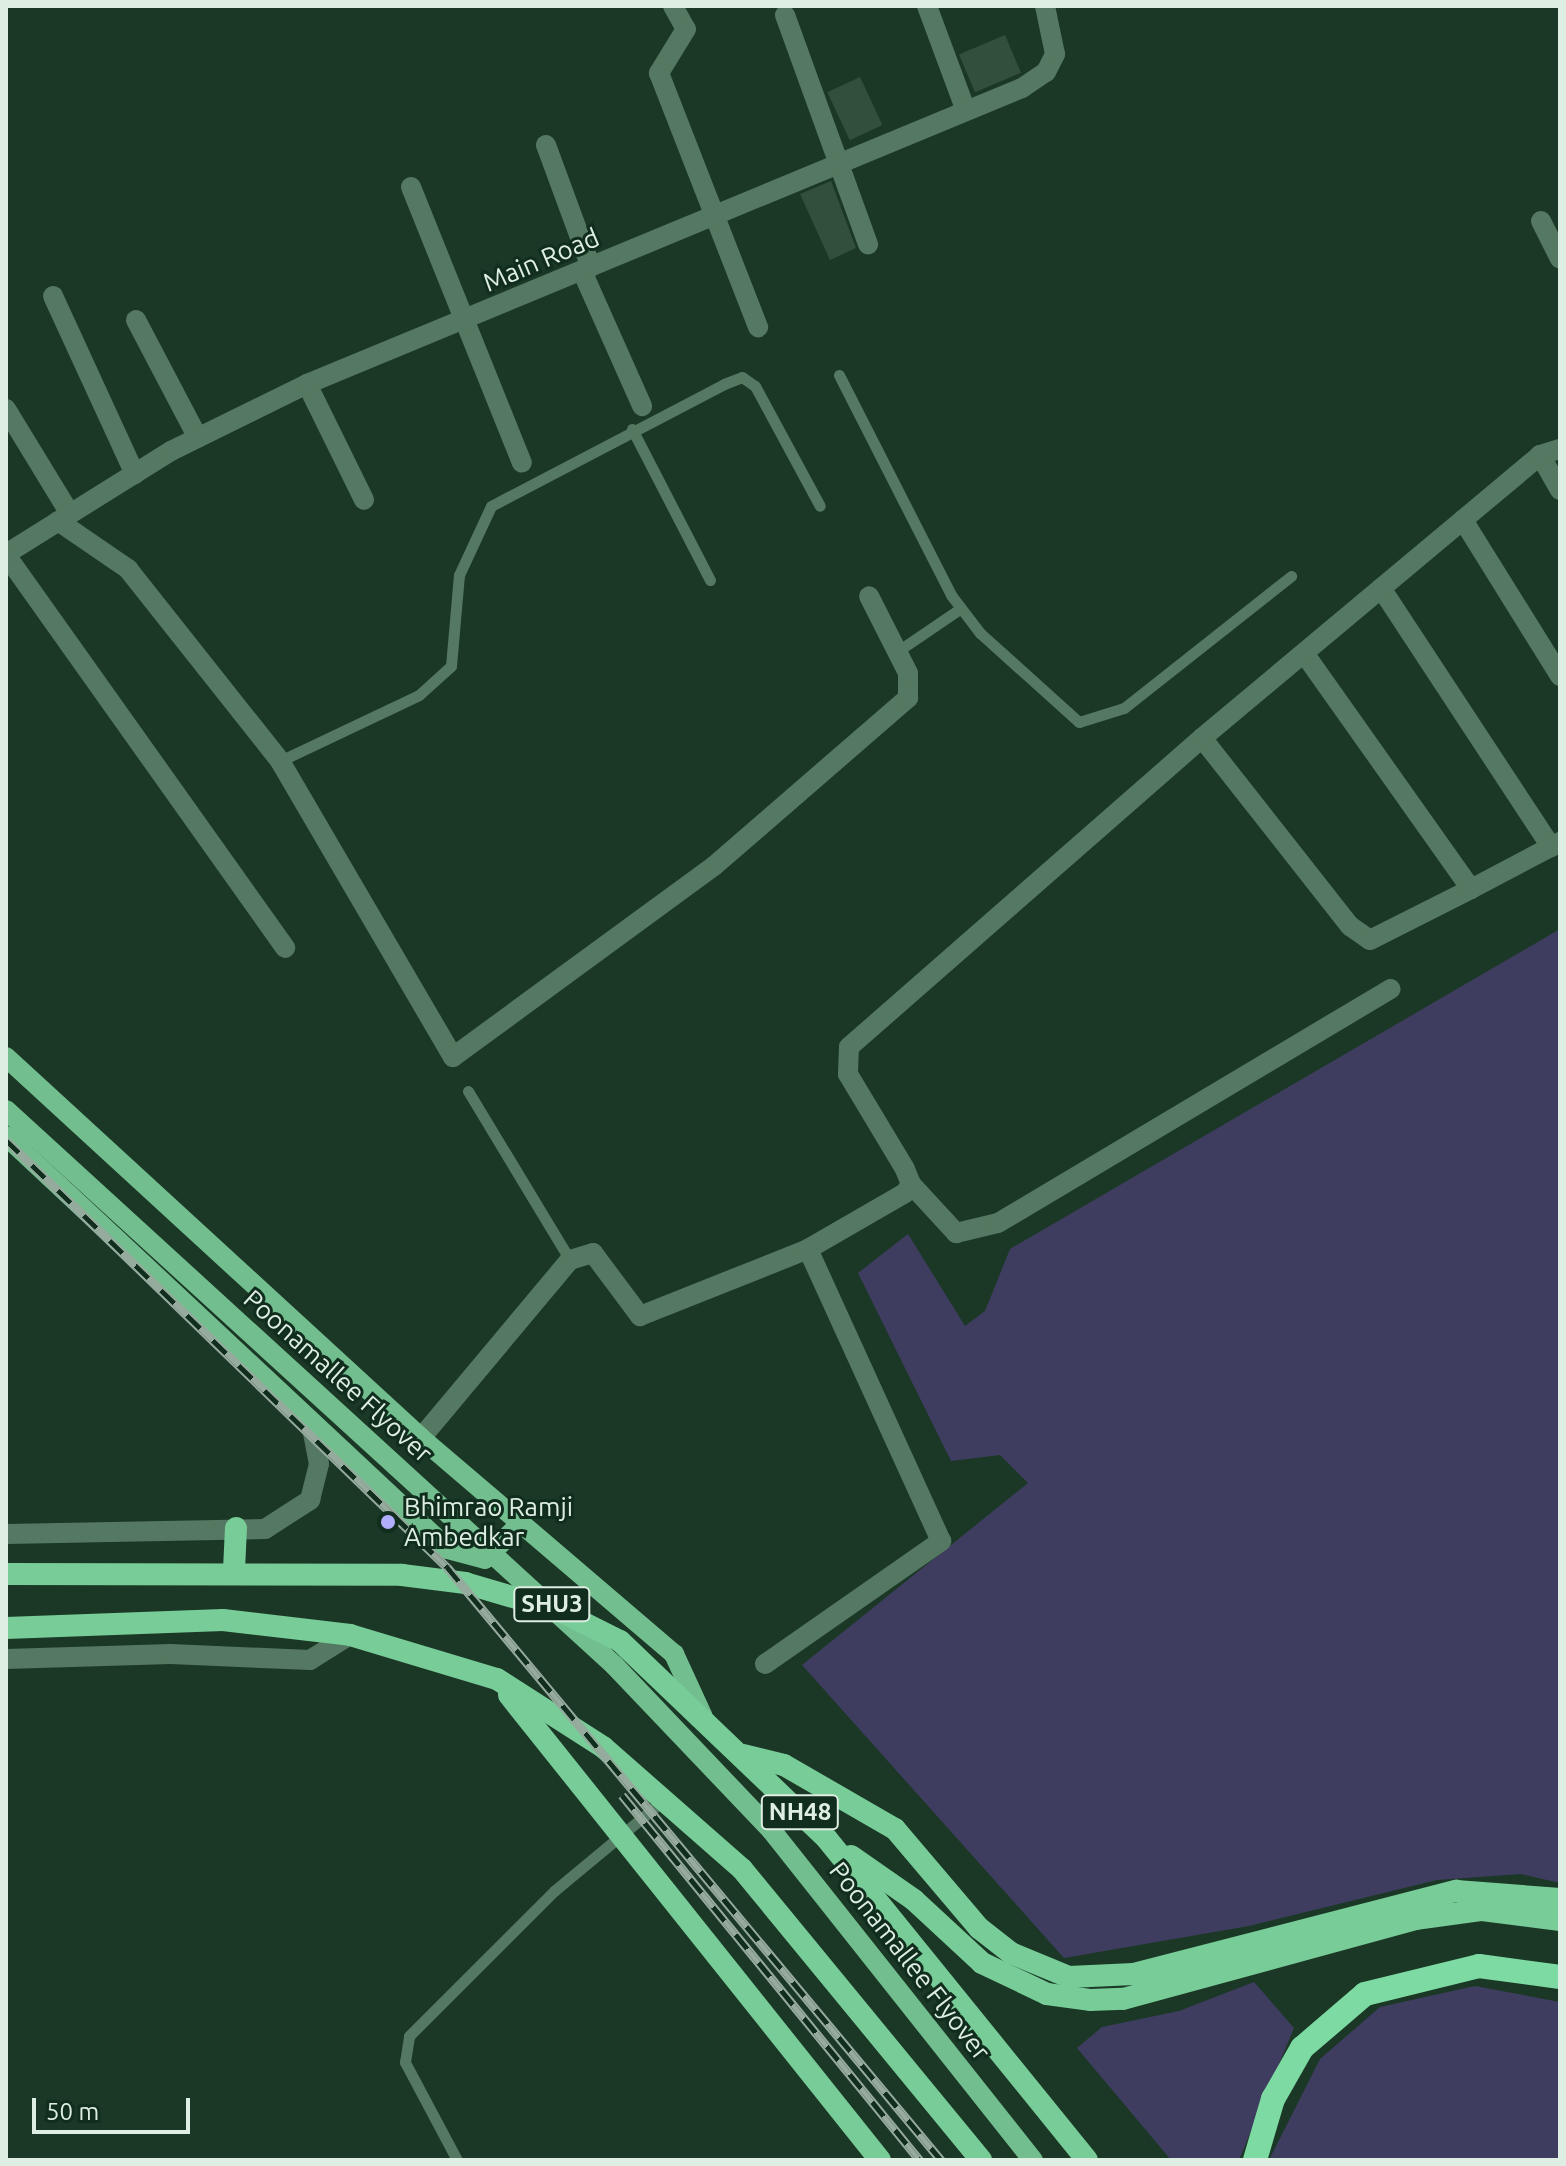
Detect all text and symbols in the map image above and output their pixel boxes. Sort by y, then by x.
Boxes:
street label: Main Road [478,222,604,298]
street label: Poonamallee Flyover [237,1283,439,1469]
place label: Bhimrao Ramji Ambedkar [404,1491,573,1552]
marker: Bhimrao Ramji Ambedkar [379,1513,397,1531]
road number: SHU3 [512,1584,592,1624]
road number: NH48 [760,1792,840,1832]
street label: Poonamallee Flyover [823,1856,997,2066]
scale bar [36,2082,194,2132]
text: 50 m [46,2098,99,2125]

